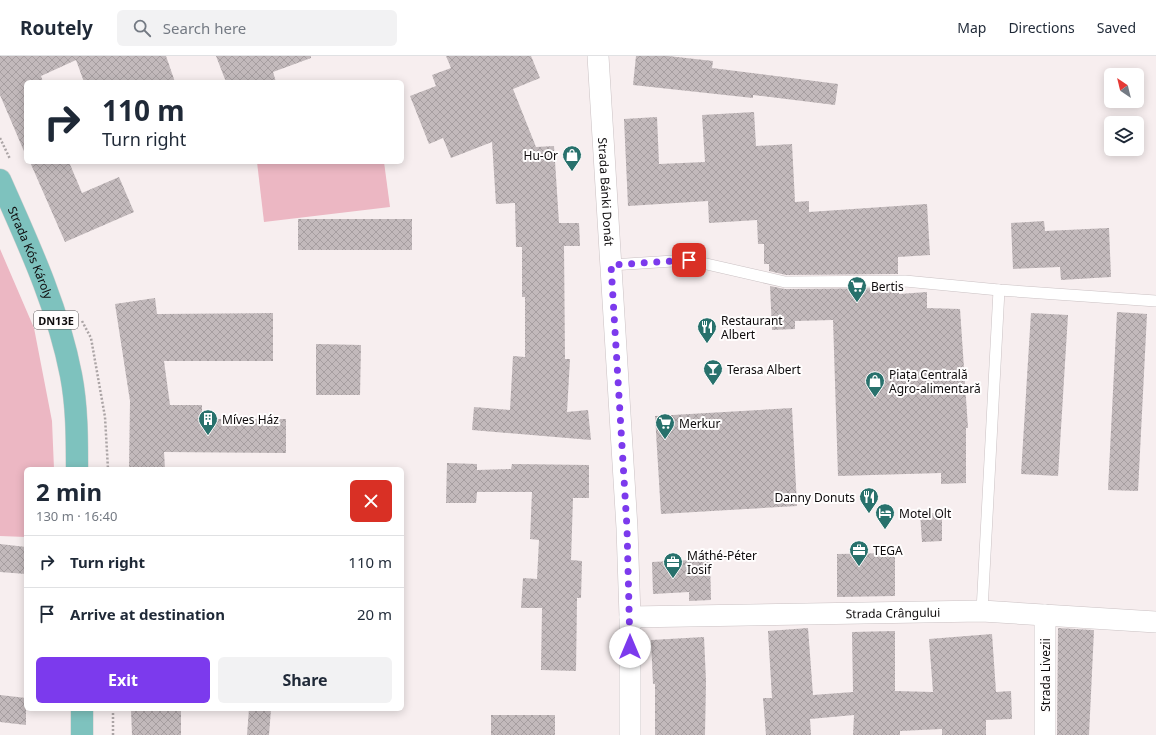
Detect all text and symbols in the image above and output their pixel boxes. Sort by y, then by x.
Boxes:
search box [117,10,397,46]
text: Routely [20,15,93,41]
icon: search [131,17,153,39]
text: Search here [163,18,246,38]
text: Map [957,18,986,37]
text: Directions [1008,18,1075,37]
text: Saved [1097,18,1136,37]
north arrow [1104,68,1144,108]
map controls [1104,68,1144,156]
text: 110 m [102,91,185,129]
icon: right [36,96,88,148]
button: layers [1104,116,1144,156]
text: Turn right [102,127,186,151]
street label: Strada Bánki Donát [595,137,618,247]
shop icon: Hu-Or [561,144,583,172]
place label: Hu-Or [523,147,558,164]
street label: Strada Kós Károly [4,204,58,302]
pin [672,243,706,277]
icon: arrive [678,249,700,271]
supermarket icon: Bertis [846,275,868,303]
place label: Bertis [871,278,904,295]
road number: DN13E [34,311,78,329]
place label: Restaurant Albert [721,312,783,343]
restaurant icon: Restaurant Albert [696,316,718,344]
bar icon: Terasa Albert [702,358,724,386]
place label: Terasa Albert [727,361,802,378]
place label: Piața Centrală Agro-alimentară [889,366,981,397]
shop icon: Piața Centrală Agro-alimentară [864,370,886,398]
building icon: Míves Ház [197,408,219,436]
place label: Míves Ház [222,411,279,428]
supermarket icon: Merkur [654,412,676,440]
place label: Merkur [679,415,720,432]
text: 2 min [36,475,102,508]
button: close [350,480,392,522]
restaurant icon: Danny Donuts [858,486,880,514]
place label: Danny Donuts [775,489,855,506]
hotel icon: Motel Olt [874,502,896,530]
place label: Motel Olt [899,505,952,522]
text: 130 m · 16:40 [36,507,117,525]
office icon: TEGA [848,539,870,567]
place label: TEGA [873,542,903,559]
place label: Máthé-Péter Iosif [687,547,757,578]
icon: right [36,551,58,573]
office icon: Máthé-Péter Iosif [662,551,684,579]
text: Turn right [70,552,145,572]
text: 110 m [348,552,392,572]
icon: arrive [36,603,58,625]
street label: Strada Crângului [846,603,940,622]
text: Arrive at destination [70,604,225,624]
text: 20 m [357,604,392,624]
position arrow [609,626,651,668]
street label: Strada Livezii [1037,638,1054,712]
button: Exit [36,657,210,703]
button: Share [218,657,392,703]

